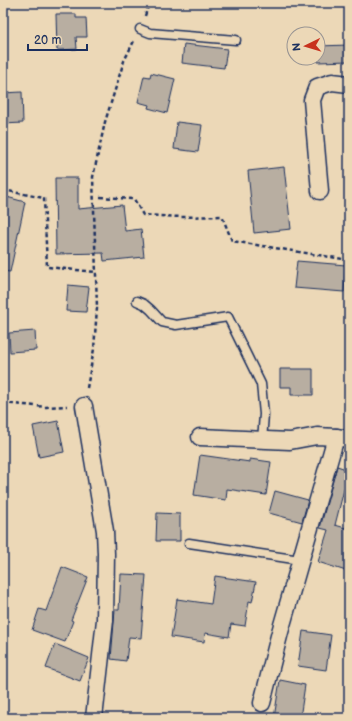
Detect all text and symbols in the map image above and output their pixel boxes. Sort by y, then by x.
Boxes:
scale bar [28,26,87,52]
north arrow [286,26,326,66]
text: 20 m [34,33,61,48]
text: N [290,42,303,52]

